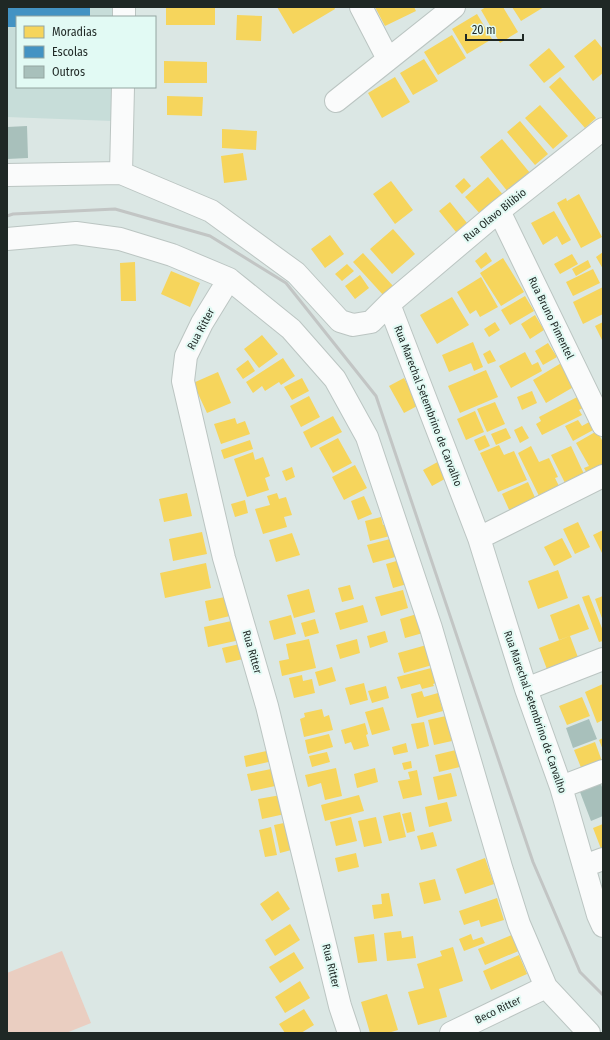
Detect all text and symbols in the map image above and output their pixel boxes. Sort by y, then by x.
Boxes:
legend [16,16,156,88]
scale bar [466,16,523,42]
text: 20 m [472,23,496,37]
text: Moradias [52,25,97,39]
text: Escolas [52,45,88,59]
text: Outros [52,65,85,79]
street label: Rua Olavo Bilibio [461,186,529,244]
street label: Rua Bruno Pimentel [526,275,576,361]
street label: Rua Ritter [185,306,217,352]
street label: Rua Marechal Setembrino de Carvalho [391,324,465,488]
street label: Rua Ritter [240,629,264,675]
street label: Rua Marechal Setembrino de Carvalho [501,629,569,795]
street label: Rua Ritter [319,943,343,989]
street label: Beco Ritter [473,993,523,1027]

